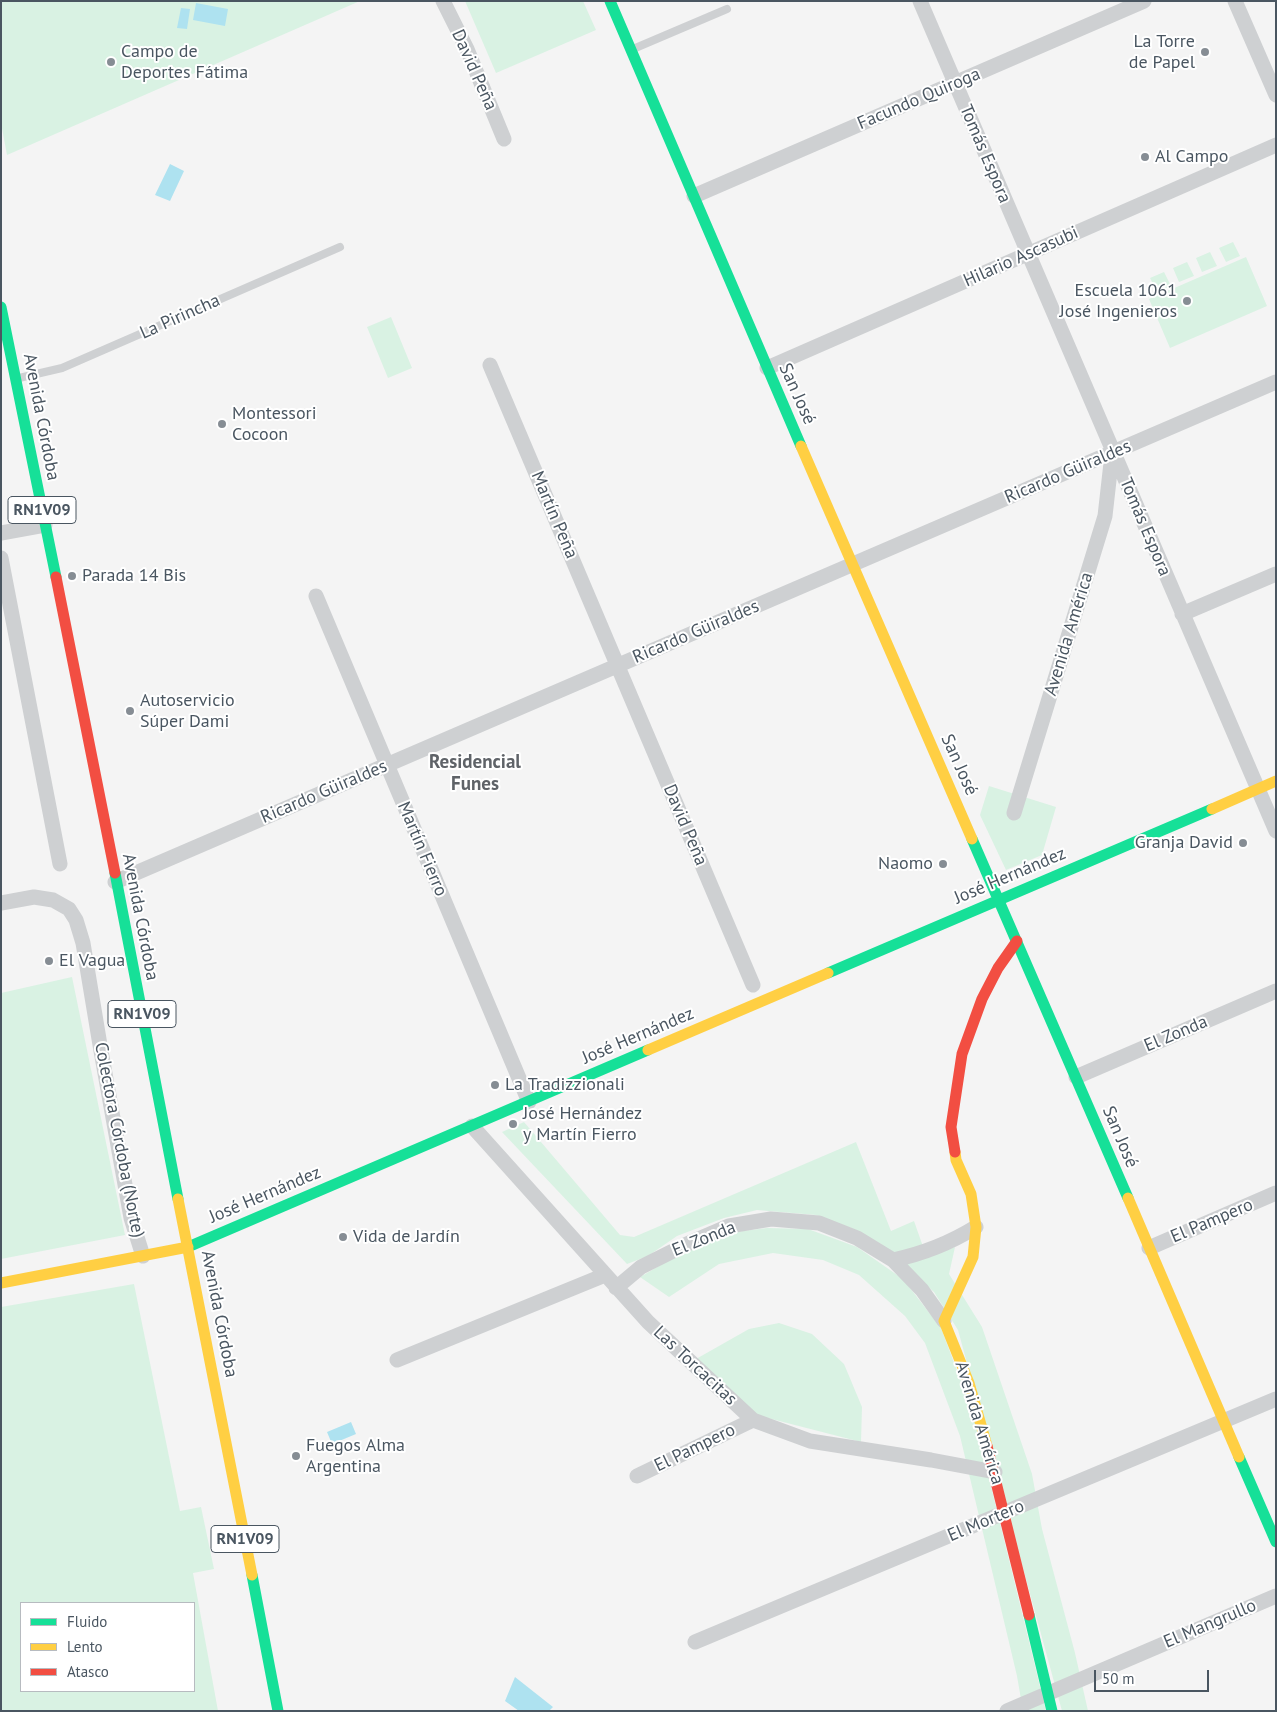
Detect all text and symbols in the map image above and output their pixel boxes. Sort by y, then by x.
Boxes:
street label: David Peña [447,26,501,114]
place label: La Torre de Papel [1129,31,1195,74]
place label: Campo de Deportes Fátima [121,41,248,84]
marker: La Torre de Papel [1199,46,1211,58]
marker: Campo de Deportes Fátima [105,56,117,68]
street label: Facundo Quiroga [854,63,984,135]
street label: Tomás Espora [955,101,1015,207]
place label: Al Campo [1155,146,1228,168]
marker: Al Campo [1139,151,1151,163]
street label: Hilario Ascasubi [960,222,1082,292]
place label: Escuela 1061 José Ingenieros [1060,280,1177,322]
street label: La Pirincha [137,290,223,344]
marker: Escuela 1061 José Ingenieros [1181,295,1193,307]
street label: Avenida Córdoba [18,352,64,482]
street label: San José [774,360,820,428]
place label: Montessori Cocoon [232,403,317,446]
marker: Montessori Cocoon [216,418,228,430]
street label: Ricardo Güiraldes [1002,436,1134,508]
street label: Martín Peña [526,468,582,562]
street label: Tomás Espora [1115,474,1175,580]
road number: RN1V09 [8,496,76,524]
place label: Parada 14 Bis [82,565,186,587]
marker: Parada 14 Bis [66,570,78,582]
street label: Avenida América [1040,570,1098,698]
street label: Ricardo Güiraldes [630,596,762,668]
place label: Autoservicio Súper Dami [140,690,235,732]
marker: Autoservicio Súper Dami [124,705,136,717]
street label: San José [936,731,982,799]
district label: Residencial Funes [429,752,521,796]
street label: Ricardo Güiraldes [258,756,390,828]
street label: David Peña [658,781,712,869]
street label: Martín Fierro [392,798,452,900]
place label: Granja David [1135,832,1233,854]
marker: Granja David [1237,837,1249,849]
street label: José Hernández [951,843,1069,909]
street label: Avenida Córdoba [117,852,163,982]
place label: Naomo [878,853,933,875]
marker: Naomo [937,858,949,870]
place label: El Vagua [59,950,125,972]
marker: El Vagua [43,955,55,967]
road number: RN1V09 [108,1001,176,1028]
street label: José Hernández [579,1003,697,1069]
street label: El Zonda [1141,1011,1211,1057]
street label: Colectora Córdoba (Norte) [89,1040,149,1240]
place label: La Tradizzionali [505,1074,625,1096]
marker: La Tradizzionali [489,1079,501,1091]
place label: José Hernández y Martín Fierro [523,1103,642,1146]
street label: San José [1097,1103,1143,1171]
marker: José Hernández y Martín Fierro [507,1118,519,1130]
street label: José Hernández [206,1162,324,1228]
street label: El Pampero [1168,1194,1256,1248]
street label: El Zonda [669,1216,739,1262]
place label: Vida de Jardín [353,1226,460,1248]
marker: Vida de Jardín [337,1231,349,1243]
street label: Avenida Córdoba [196,1249,242,1379]
street label: Las Torcacitas [649,1322,741,1410]
street label: Avenida América [950,1359,1008,1487]
street label: El Pampero [651,1419,739,1477]
place label: Fuegos Alma Argentina [306,1435,405,1478]
marker: Fuegos Alma Argentina [290,1450,302,1462]
street label: El Mortero [944,1495,1028,1547]
road number: RN1V09 [211,1526,279,1552]
street label: El Mangrullo [1161,1595,1259,1653]
legend [20,1602,195,1692]
text: Fluido [67,1612,107,1631]
text: Lento [67,1637,103,1656]
scale bar [1097,1660,1212,1692]
text: Atasco [67,1662,109,1681]
text: 50 m [1102,1669,1135,1688]

